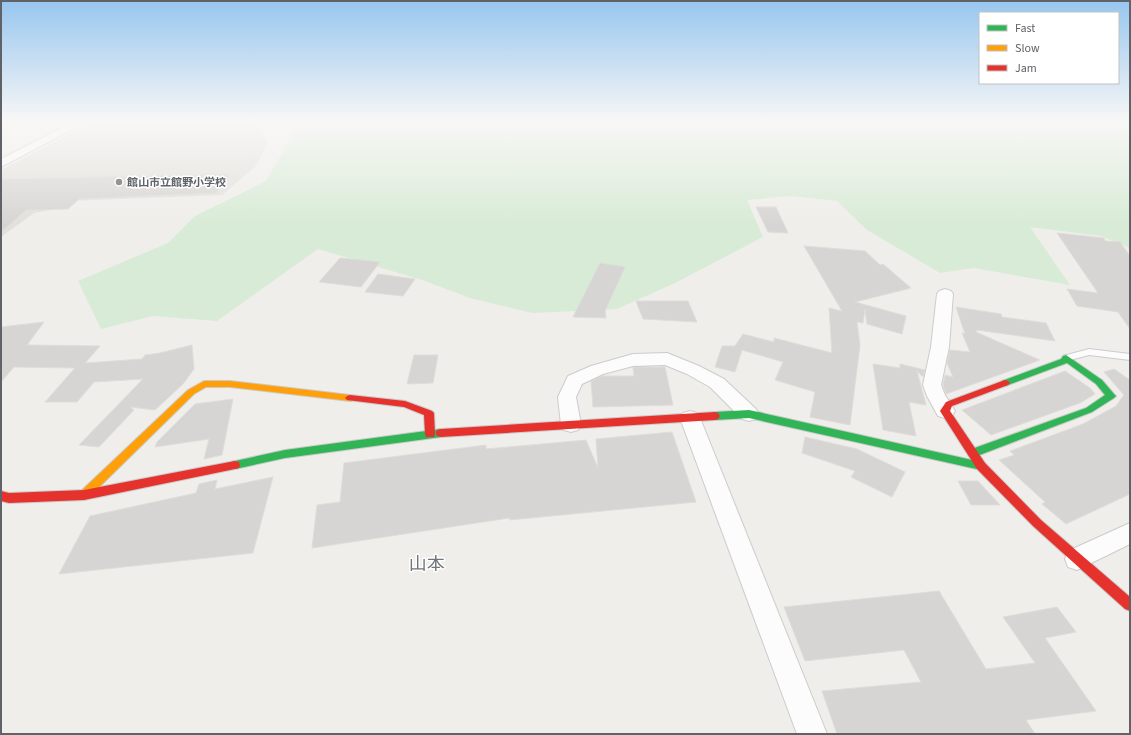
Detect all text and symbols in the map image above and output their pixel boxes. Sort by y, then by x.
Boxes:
legend [979,12,1119,84]
text: Fast [1015,20,1035,37]
text: Slow [1015,40,1040,57]
text: Jam [1015,60,1037,77]
place label: 館山市立館野小学校 [126,175,226,190]
marker: 館山市立館野小学校 [114,177,124,187]
district label: 山本 [409,552,445,577]

